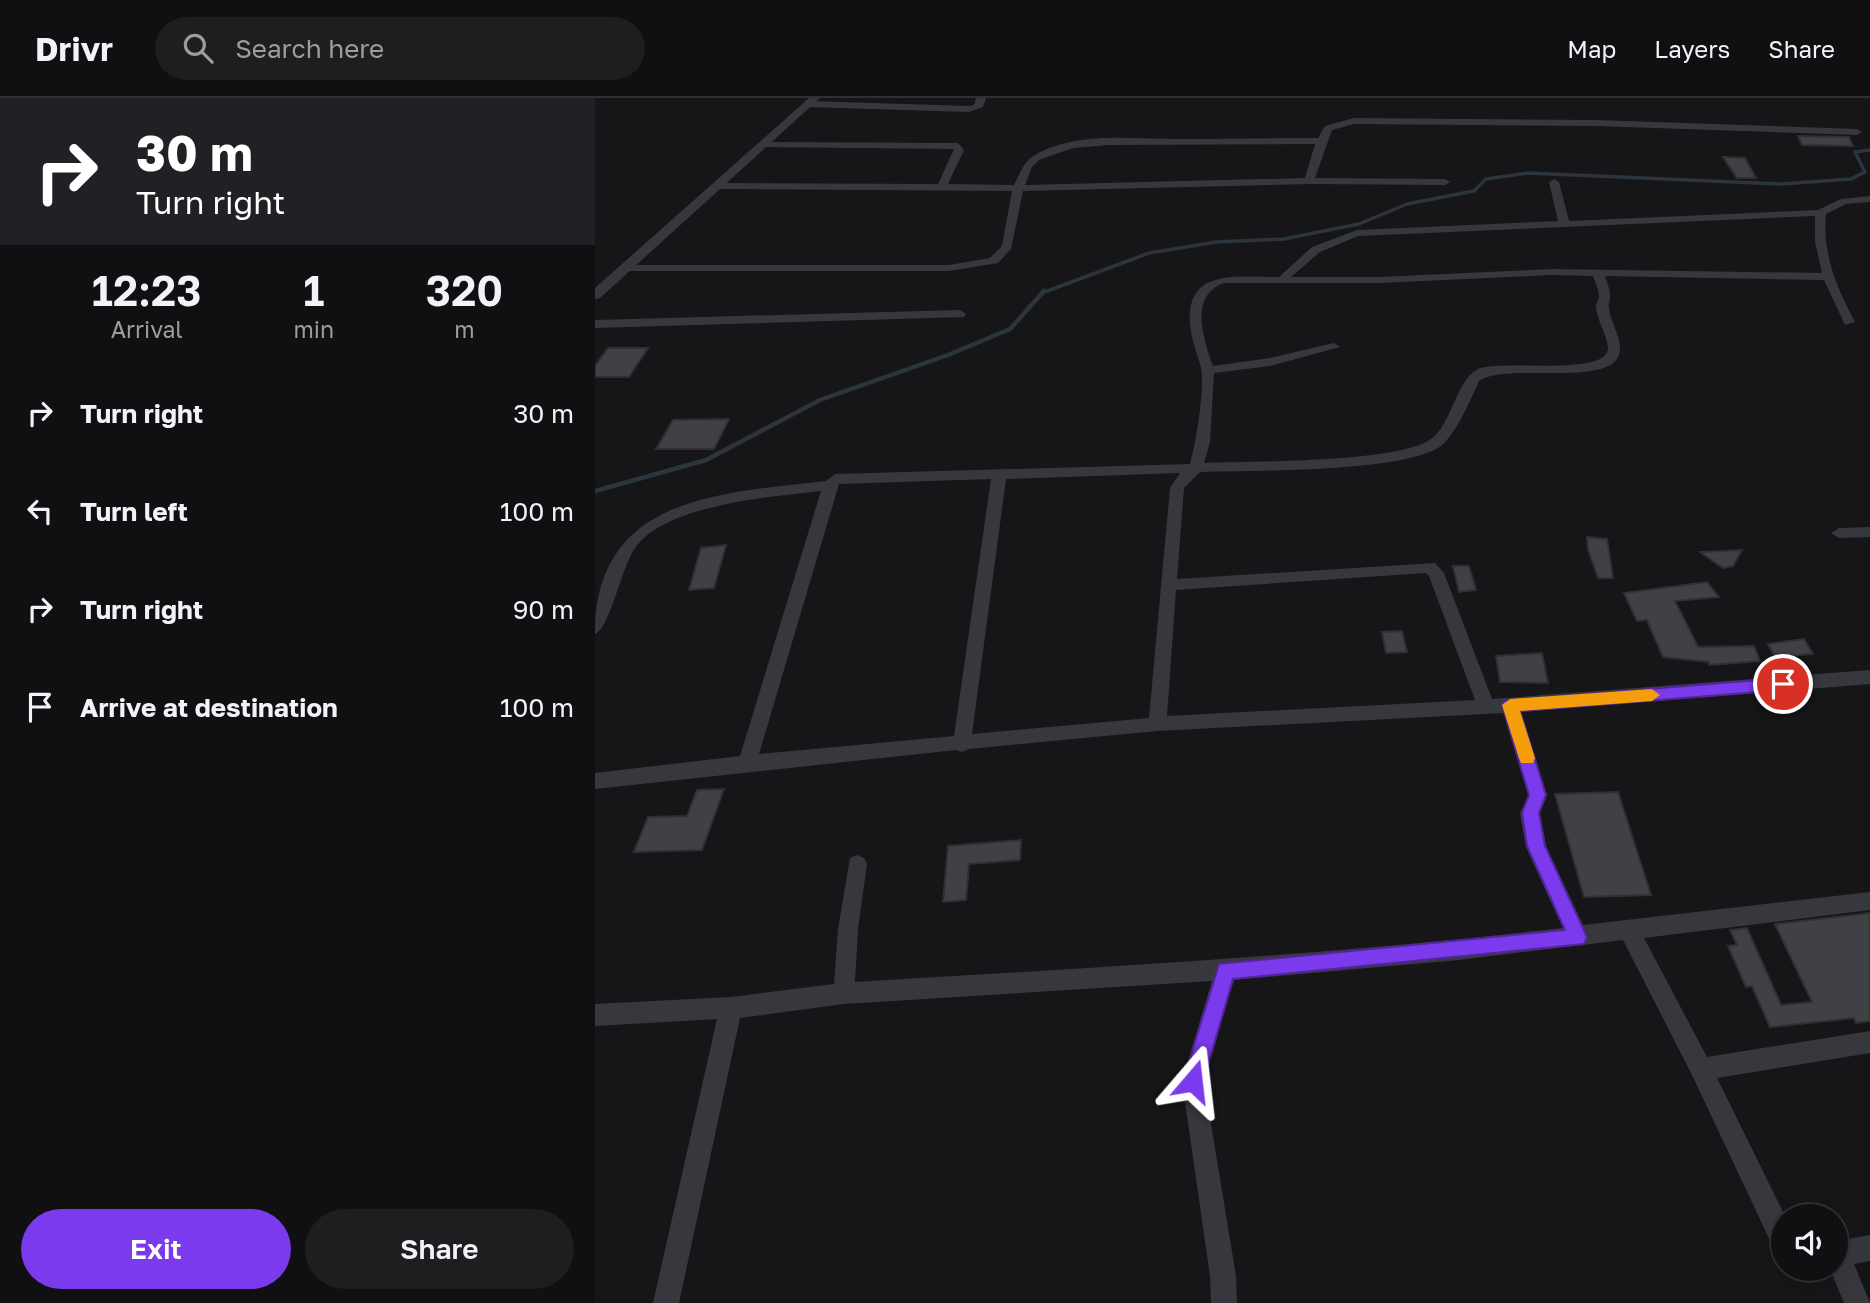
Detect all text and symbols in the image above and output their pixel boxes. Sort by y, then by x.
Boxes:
search box [155,17,645,80]
text: Drivr [35,29,113,68]
icon: search [179,29,217,67]
text: Search here [235,33,384,64]
text: Map [1567,34,1616,63]
text: Layers [1654,34,1730,63]
text: Share [1768,34,1835,63]
text: 30 m [136,123,253,182]
icon: right [21,126,112,217]
text: Turn right [136,183,285,221]
text: 12:23 [92,265,202,315]
text: 1 [303,265,324,315]
text: 320 [426,265,503,315]
text: Arrival [111,315,183,343]
text: min [293,315,334,343]
text: m [454,315,475,343]
icon: right [21,394,59,432]
text: Turn right [80,398,203,429]
text: 30 m [513,398,574,429]
icon: left [21,492,59,530]
text: Turn left [80,496,188,527]
text: 100 m [500,496,574,527]
icon: right [21,590,59,628]
text: Turn right [80,594,203,625]
text: 90 m [513,594,574,625]
pin [1753,654,1813,714]
icon: arrive [1764,665,1802,703]
icon: arrive [21,688,59,726]
text: Arrive at destination [80,692,338,723]
text: 100 m [500,692,574,723]
position arrow [1156,1044,1230,1118]
map controls [1771,1204,1848,1281]
button: sound [1771,1204,1848,1281]
button: Exit [21,1209,291,1289]
button: Share [305,1209,574,1289]

